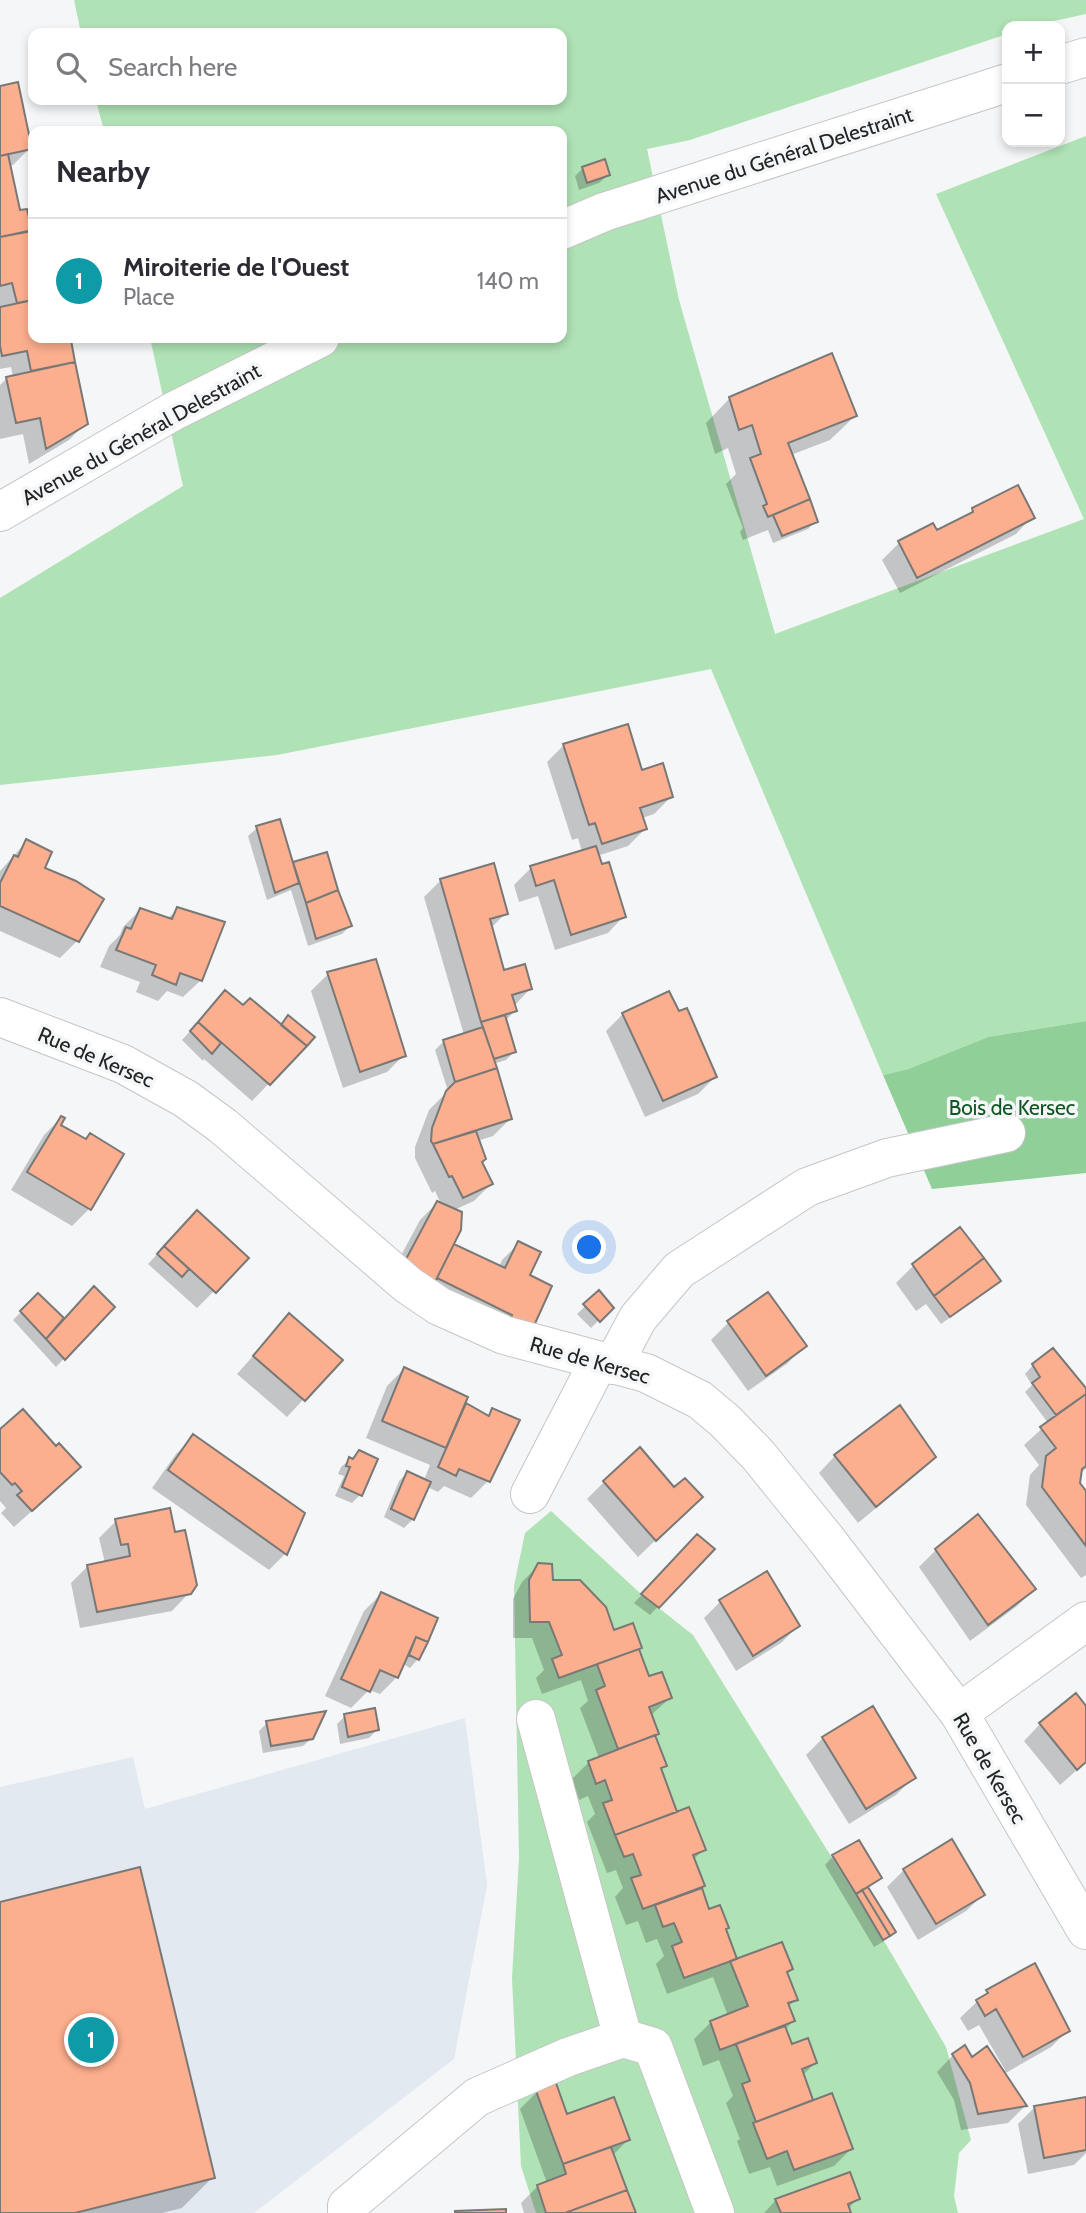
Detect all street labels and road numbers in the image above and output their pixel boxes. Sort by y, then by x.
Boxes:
street label: Avenue du Général Delestraint [652,102,916,208]
street label: Avenue du Général Delestraint [17,358,265,510]
street label: Rue de Kersec [34,1021,158,1093]
street label: Rue de Kersec [527,1331,653,1389]
street label: Rue de Kersec [948,1708,1032,1828]

